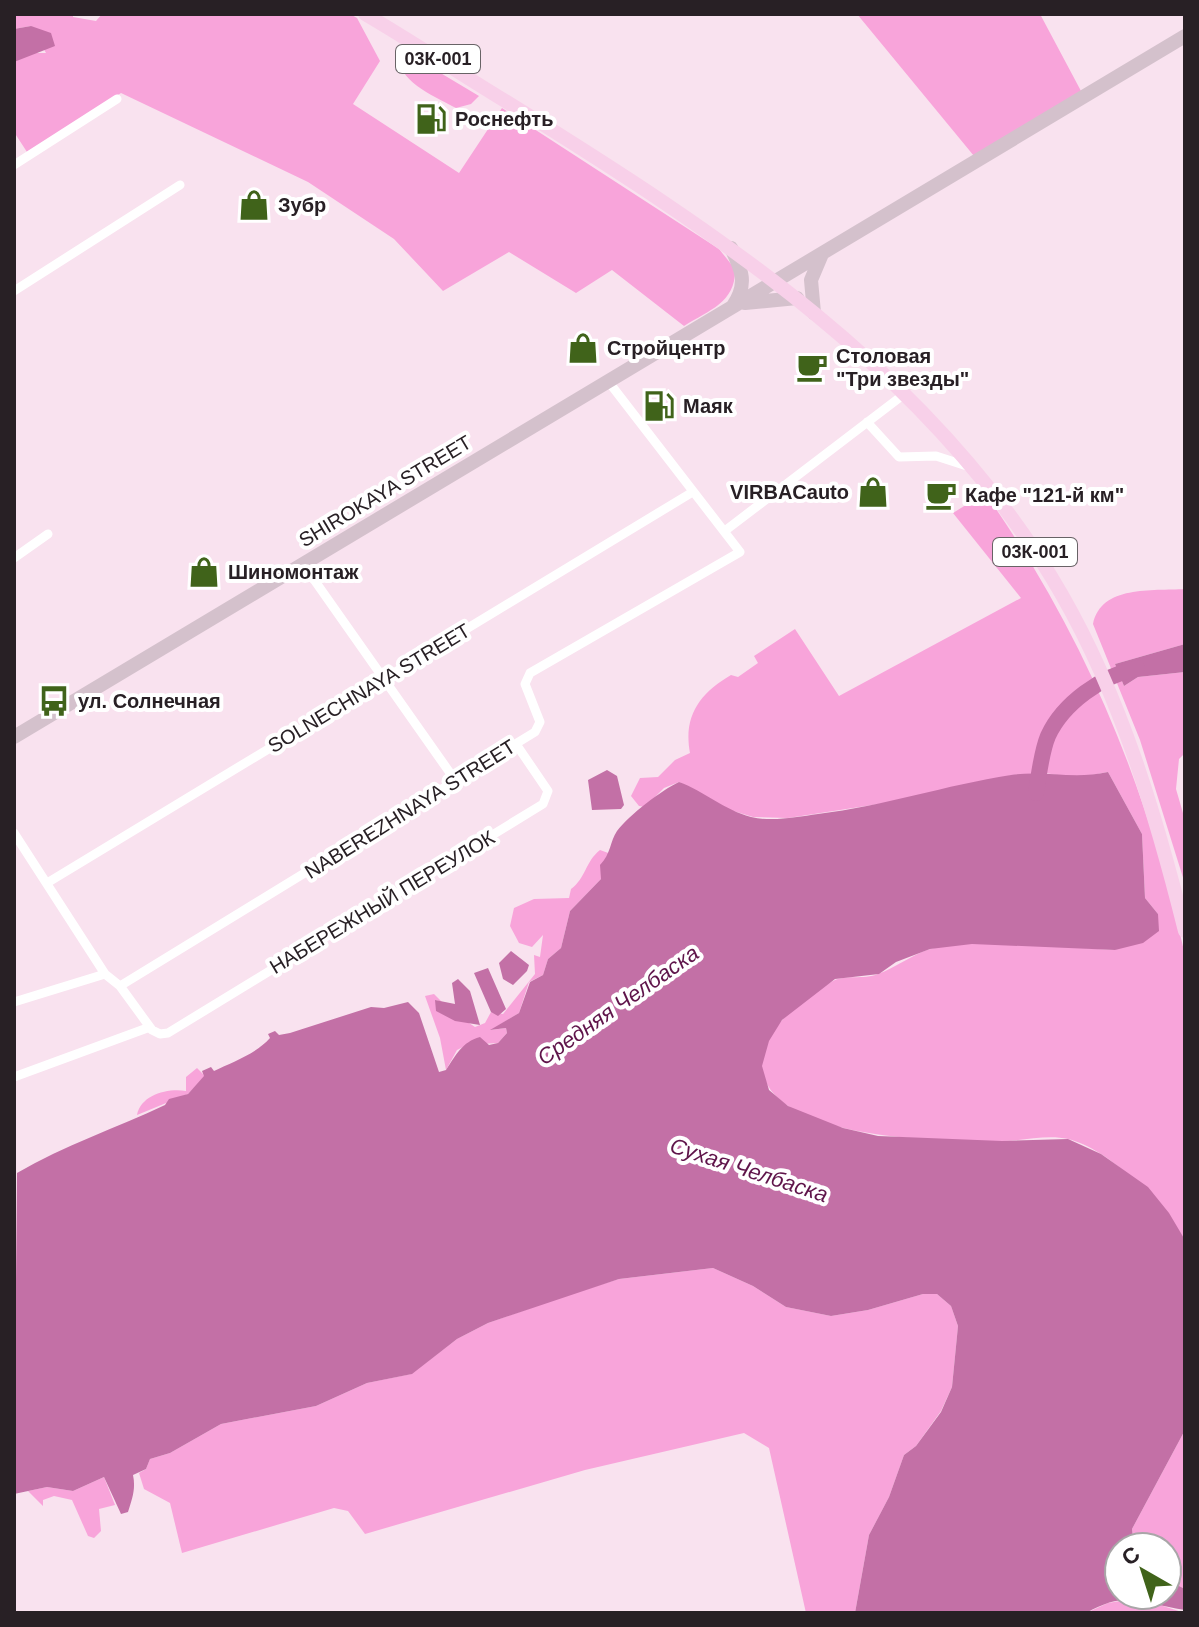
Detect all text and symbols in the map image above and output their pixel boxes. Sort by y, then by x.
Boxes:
road number: 03К-001 [396,45,480,73]
fuel station icon: Роснефть [414,102,448,136]
place label: Роснефть [455,108,553,130]
shop icon: Зубр [237,188,271,222]
place label: Зубр [278,194,326,216]
shop icon: Стройцентр [566,331,600,365]
place label: Стройцентр [607,337,725,359]
place label: Столовая "Три звезды" [836,345,969,390]
cafe icon: Столовая "Три звезды" [795,350,829,384]
fuel station icon: Маяк [642,389,676,423]
place label: Маяк [683,395,734,417]
street label: SHIROKAYA STREET [295,431,475,551]
shop icon: VIRBACauto [856,475,890,509]
cafe icon: Кафе "121-й км" [924,478,958,512]
place label: VIRBACauto [730,481,849,503]
place label: Кафе "121-й км" [965,484,1124,506]
road number: 03К-001 [993,538,1077,566]
shop icon: Шиномонтаж [187,555,221,589]
place label: Шиномонтаж [228,561,359,583]
street label: SOLNECHNAYA STREET [264,619,474,757]
bus stop icon: ул. Солнечная [37,684,71,718]
place label: ул. Солнечная [78,690,221,712]
street label: NABEREZHNAYA STREET [301,735,519,883]
street label: НАБЕРЕЖНЫЙ ПЕРЕУЛОК [265,825,499,978]
water label: Средняя Челбаска [533,940,703,1070]
water label: Сухая Челбаска [667,1133,831,1207]
north arrow [1103,1531,1183,1611]
text: С [1117,1541,1145,1571]

